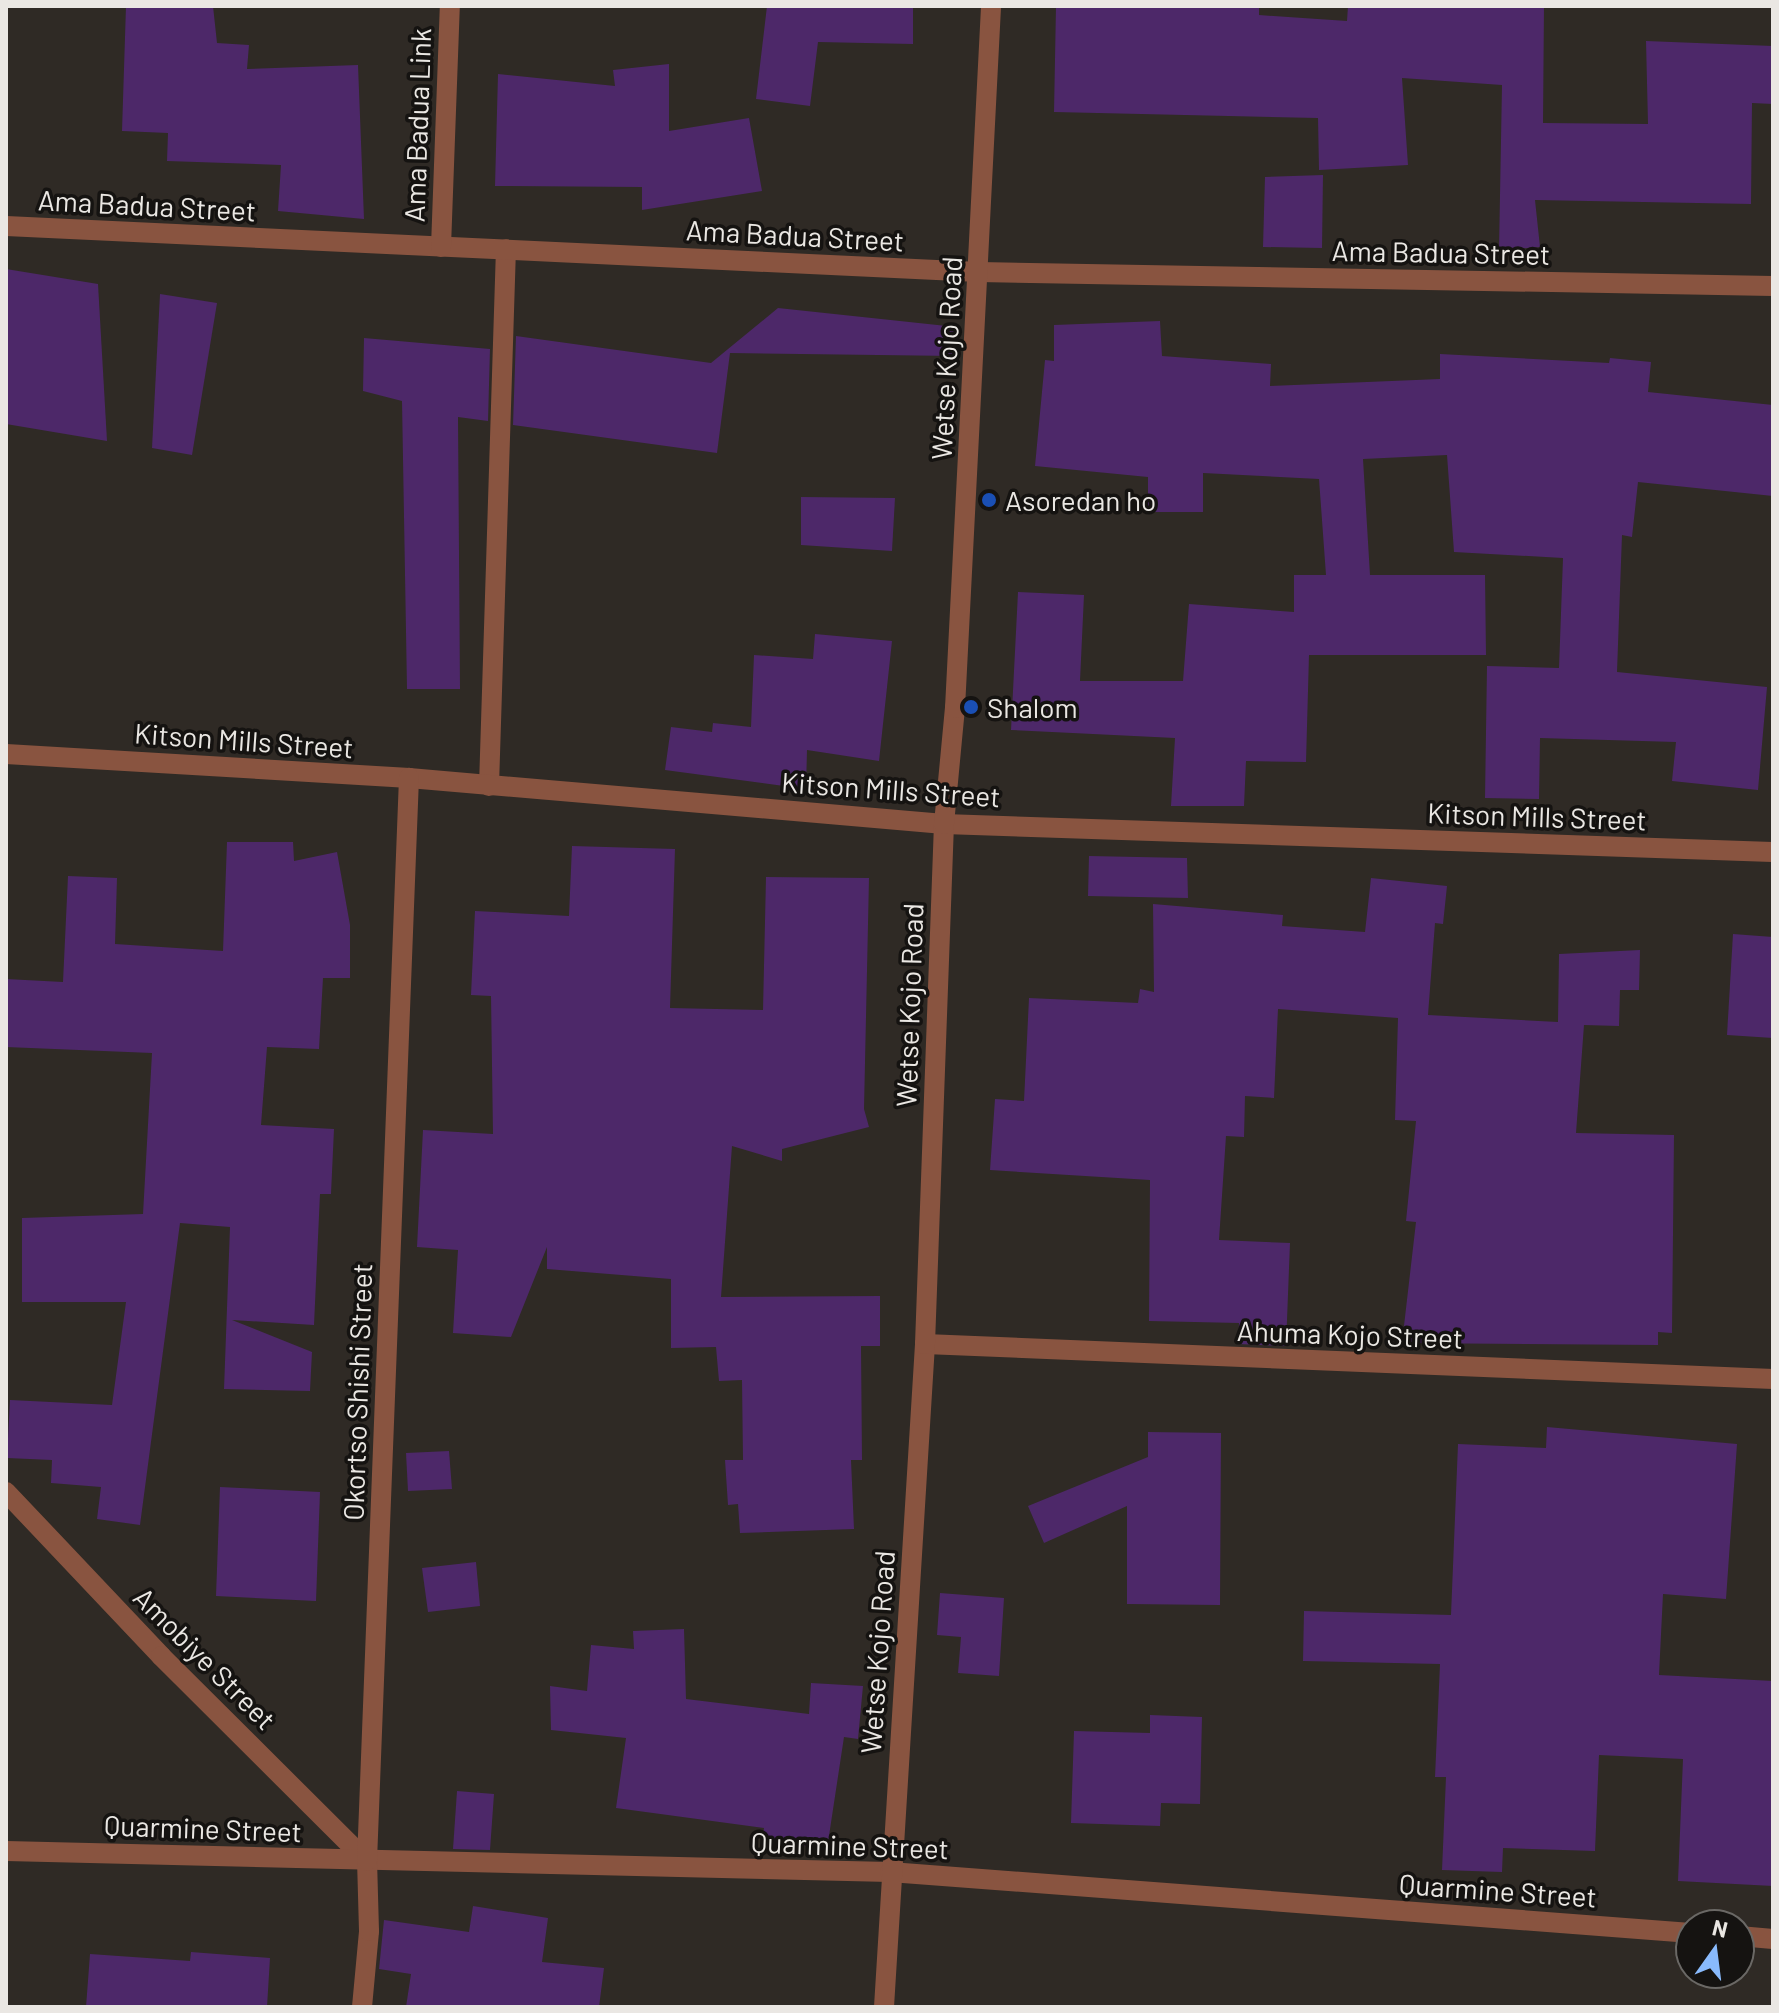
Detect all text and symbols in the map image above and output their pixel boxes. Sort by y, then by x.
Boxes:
street label: Ama Badua Link [397,27,437,223]
street label: Ama Badua Street [37,183,257,227]
street label: Ama Badua Street [685,213,905,257]
street label: Ama Badua Street [1332,233,1550,271]
street label: Wetse Kojo Road [924,255,968,461]
place label: Asoredan ho [1005,483,1156,517]
marker: Asoredan ho [980,491,998,509]
place label: Shalom [987,690,1078,724]
marker: Shalom [962,698,980,716]
street label: Kitson Mills Street [133,716,355,764]
street label: Kitson Mills Street [780,765,1002,813]
street label: Kitson Mills Street [1427,795,1647,837]
street label: Wetse Kojo Road [889,903,929,1107]
street label: Okortso Shishi Street [336,1263,378,1521]
street label: Ahuma Kojo Street [1236,1313,1464,1355]
street label: Wetse Kojo Road [853,1549,901,1755]
street label: Amobiye Street [127,1580,283,1736]
street label: Quarmine Street [104,1808,302,1848]
street label: Quarmine Street [751,1825,949,1865]
street label: Quarmine Street [1398,1866,1598,1914]
north arrow [1675,1909,1755,1989]
text: N [1710,1913,1731,1942]

